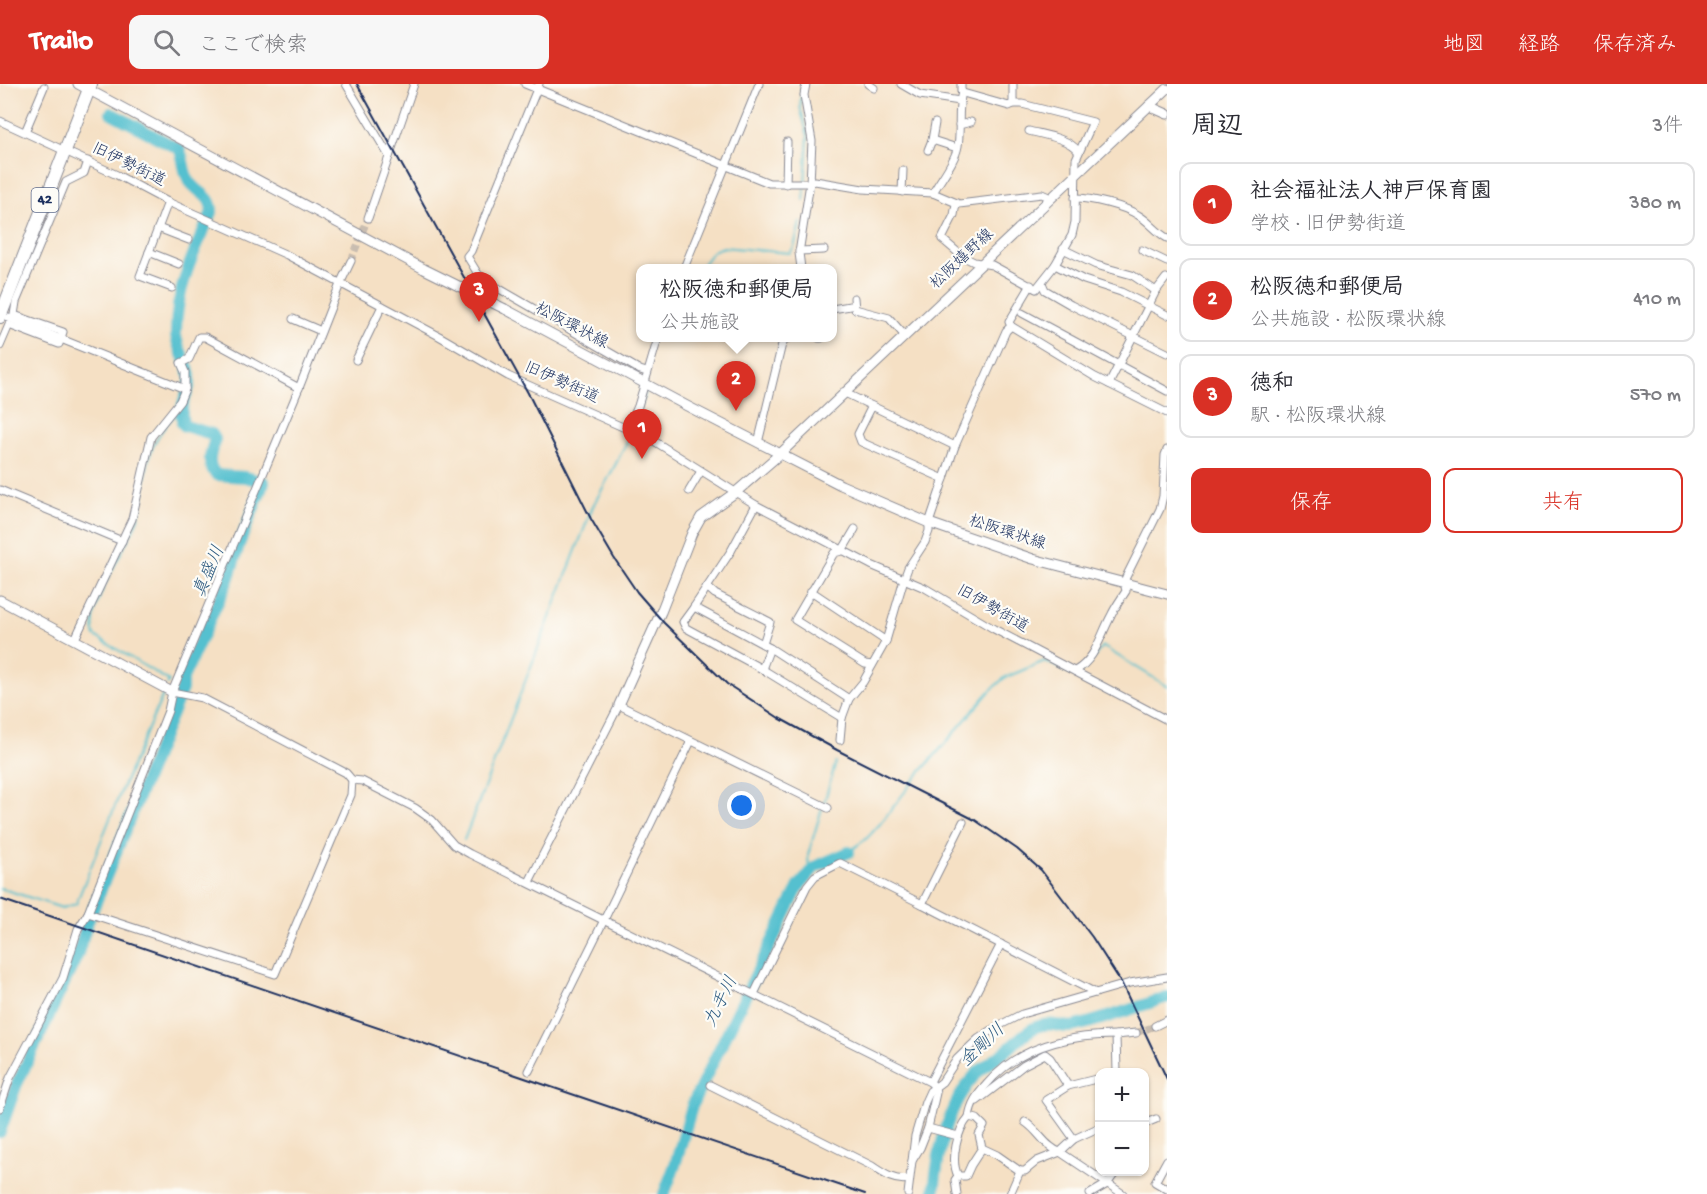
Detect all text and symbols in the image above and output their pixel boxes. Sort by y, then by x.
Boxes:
search box [129,15,549,69]
text: Trailo [30,26,93,59]
icon: search [150,26,183,59]
text: ここで検索 [198,34,308,60]
text: 地図 [1443,34,1485,59]
text: 経路 [1518,34,1560,59]
text: 保存済み [1593,34,1677,59]
text: 周辺 [1191,113,1243,144]
text: 3件 [1653,116,1683,139]
street label: 旧伊勢街道 [88,138,169,192]
text: 社会福祉法人神戸保育園 [1250,180,1492,206]
road number: 42 [32,188,58,212]
text: 1 [1208,193,1217,216]
text: 380 m [1629,193,1681,216]
text: 学校 · 旧伊勢街道 [1250,214,1406,237]
street label: 松阪嬉野線 [926,224,999,294]
popup [636,264,837,342]
pin: 3 [460,272,498,322]
text: 松阪徳和郵便局 [1250,276,1404,302]
text: 松阪徳和郵便局 [659,279,814,305]
text: 2 [1208,289,1217,312]
text: 410 m [1633,289,1681,312]
street label: 松阪環状線 [531,298,612,354]
text: 公共施設 · 松阪環状線 [1250,310,1446,333]
text: 公共施設 [659,313,739,336]
street label: 旧伊勢街道 [521,357,602,409]
pin: 2 [716,362,756,411]
text: 徳和 [1250,372,1294,398]
text: 3 [1207,385,1218,408]
text: 570 m [1630,385,1681,408]
text: 駅 · 松阪環状線 [1250,406,1386,429]
pin: 1 [622,410,662,459]
button: 保存 [1191,468,1431,533]
button: 共有 [1443,468,1683,533]
street label: 松阪環状線 [966,511,1049,555]
water label: 真盛川 [189,543,230,601]
street label: 旧伊勢街道 [953,580,1032,638]
your location [727,791,756,820]
water label: 九手川 [700,973,743,1031]
water label: 金剛川 [955,1019,1010,1072]
map controls [1095,1068,1149,1176]
button: + [1095,1068,1149,1122]
button: − [1095,1122,1149,1176]

